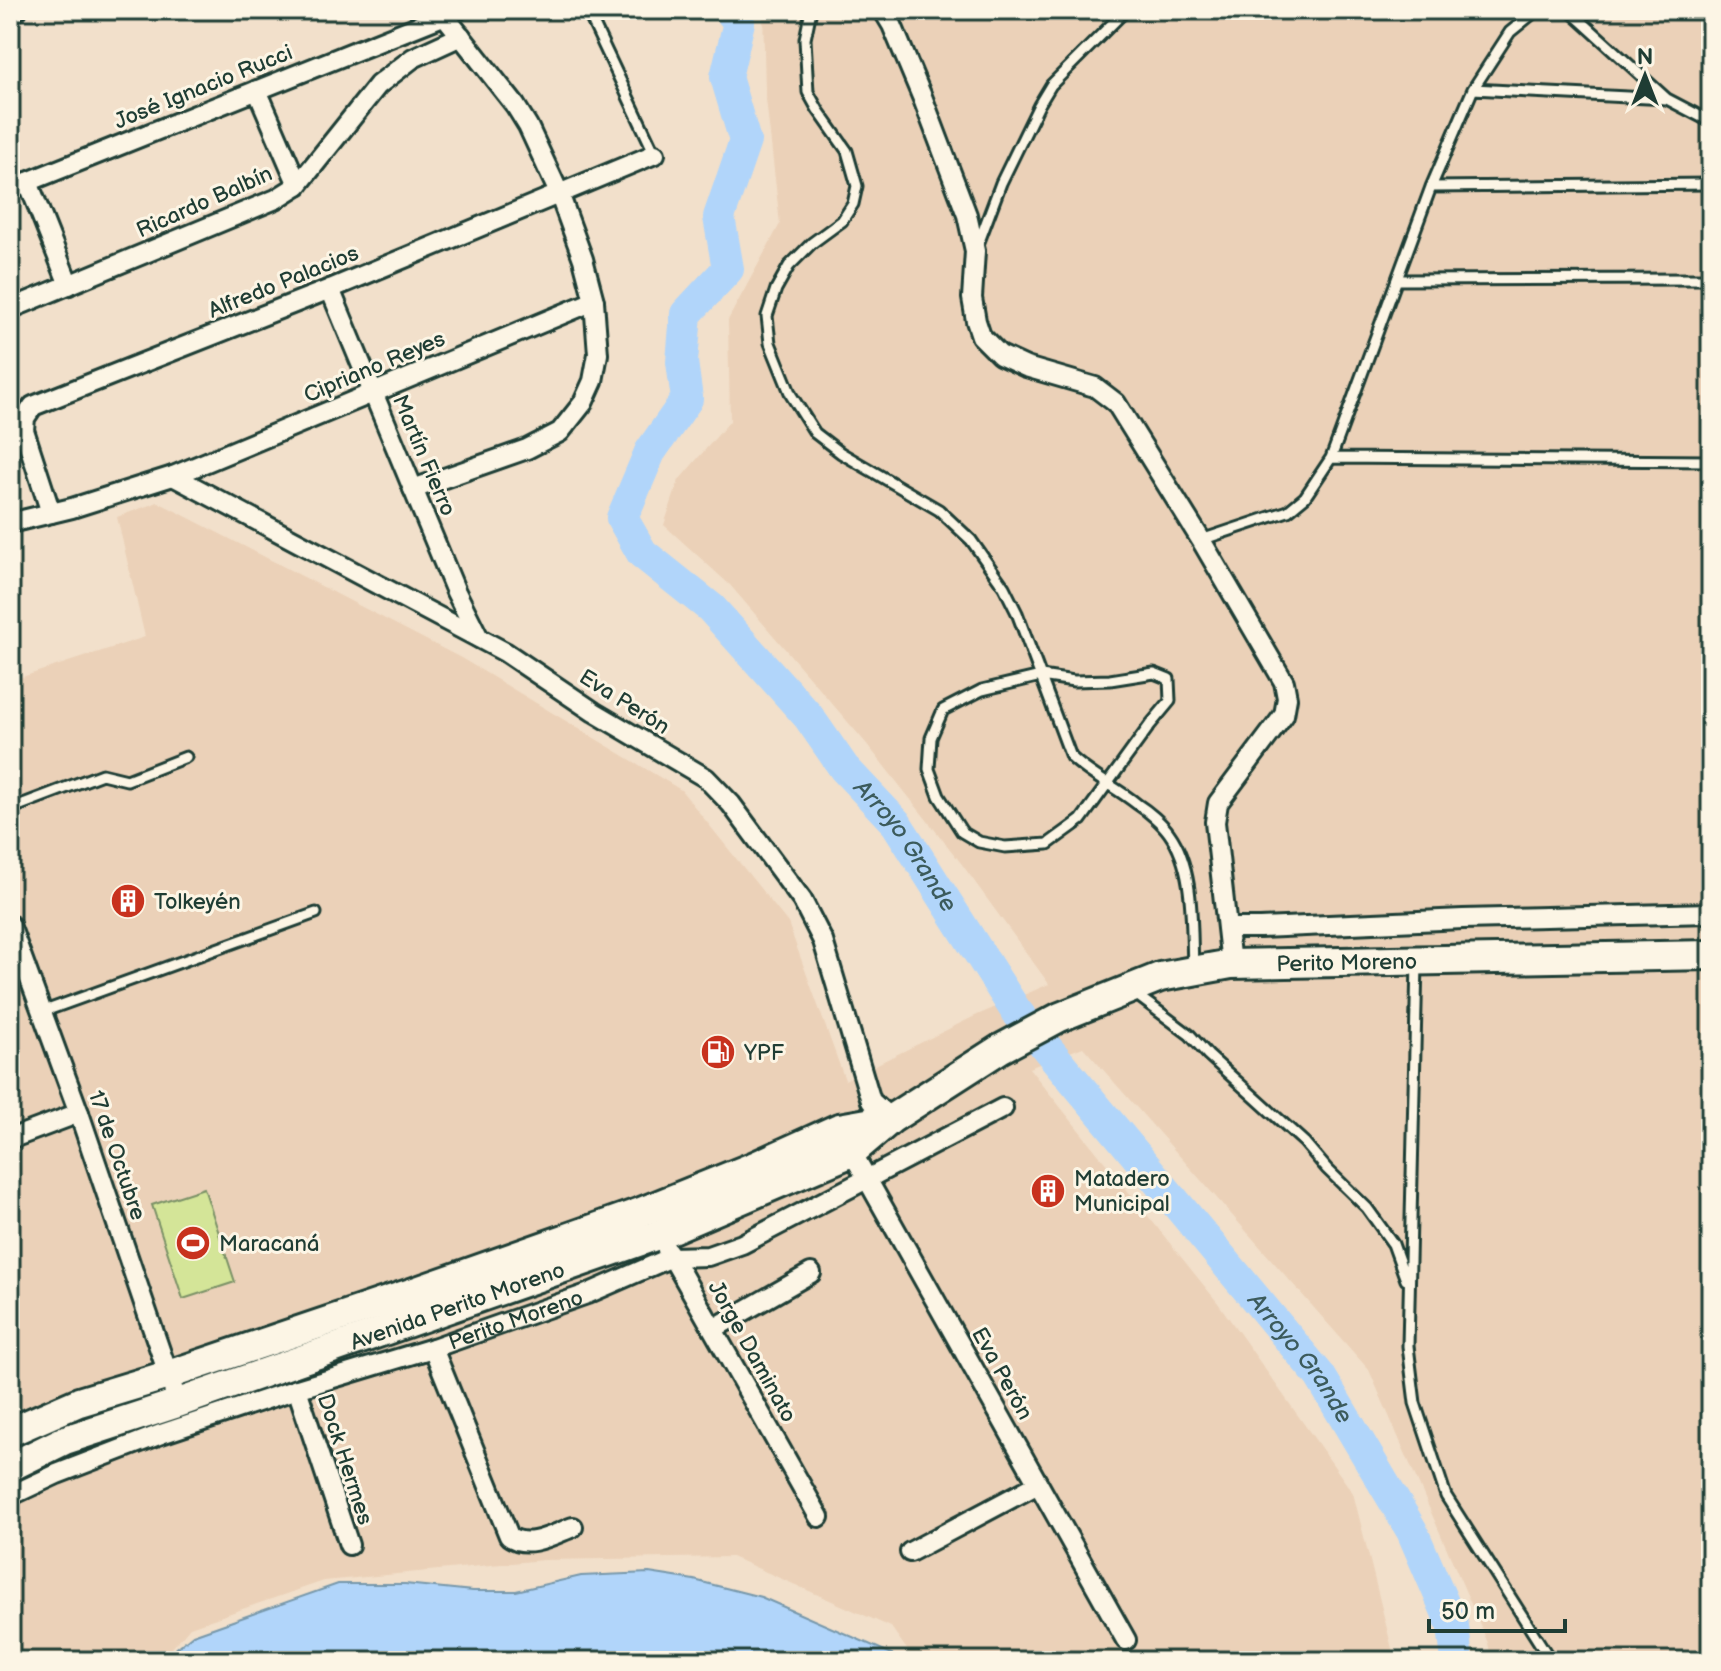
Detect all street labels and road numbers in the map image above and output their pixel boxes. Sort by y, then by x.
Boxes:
street label: José Ignacio Rucci [111,39,297,135]
street label: Ricardo Balbín [132,160,277,244]
street label: Alfredo Palacios [205,240,363,325]
street label: Cipriano Reyes [300,325,449,409]
street label: Martín Fierro [386,391,461,520]
street label: Eva Perón [574,664,674,741]
street label: Perito Moreno [1276,949,1417,978]
street label: 17 de Octubre [82,1087,151,1224]
street label: Avenida Perito Moreno [346,1256,568,1354]
street label: Jorge Daminato [702,1276,802,1427]
street label: Perito Moreno [444,1283,586,1355]
street label: Eva Perón [965,1323,1038,1425]
street label: Dock Hermes [311,1391,378,1528]

